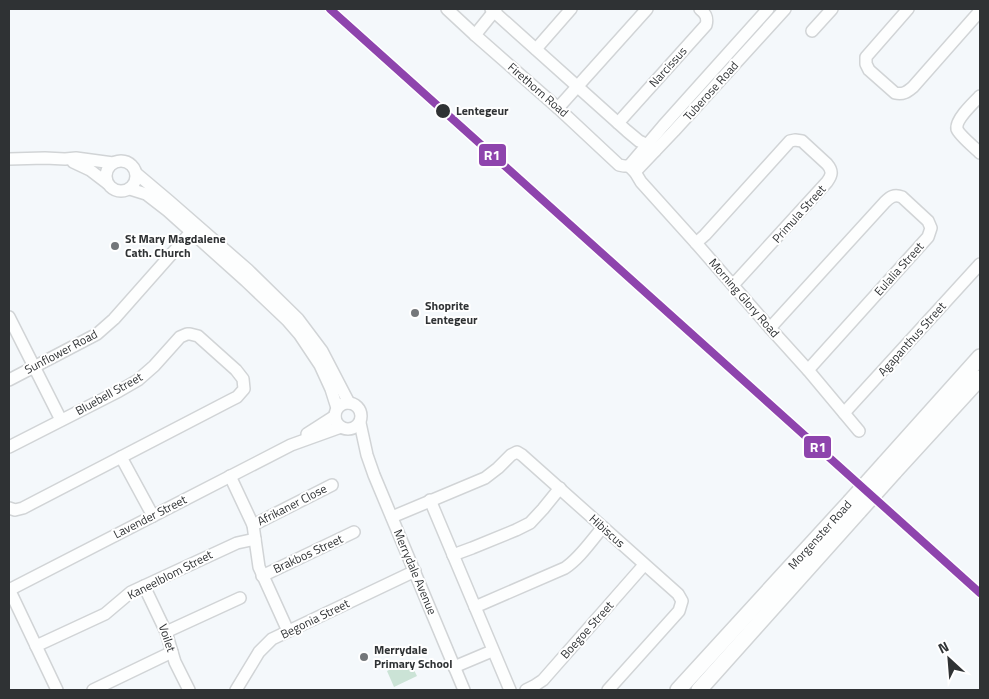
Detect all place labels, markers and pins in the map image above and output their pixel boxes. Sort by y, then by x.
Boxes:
place label: Lentegeur [456,101,509,120]
marker: Lentegeur [434,102,452,120]
place label: St Mary Magdalene Cath. Church [125,229,226,262]
marker: St Mary Magdalene Cath. Church [109,240,121,252]
place label: Shoprite Lentegeur [425,296,478,329]
marker: Shoprite Lentegeur [409,307,421,319]
place label: Merrydale Primary School [374,640,452,673]
marker: Merrydale Primary School [358,651,370,663]

